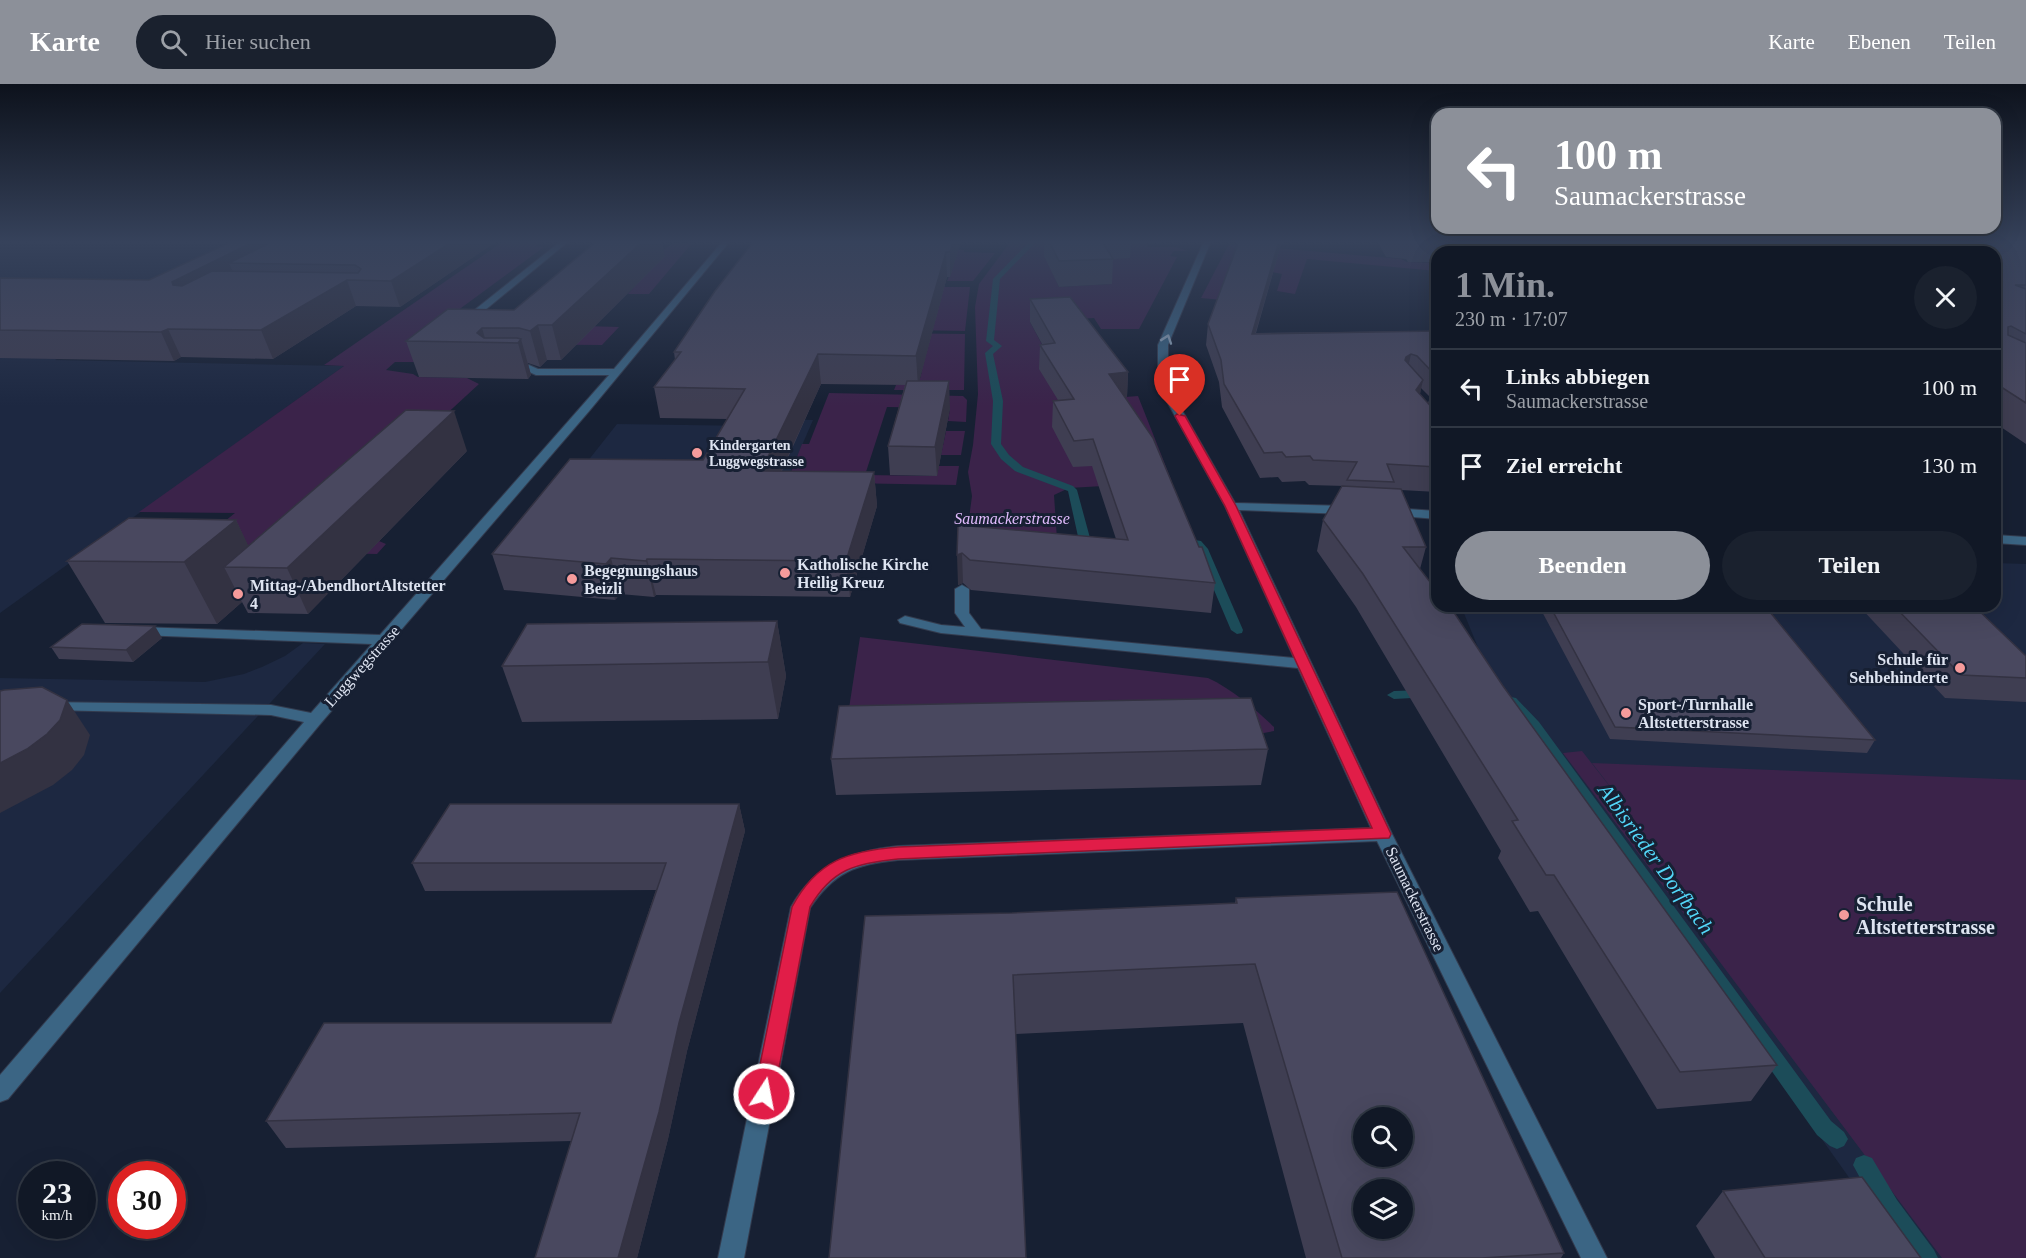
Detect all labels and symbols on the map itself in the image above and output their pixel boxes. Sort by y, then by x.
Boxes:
one-way arrow [1159,334,1172,344]
pin [1154,354,1205,416]
place label: Kindergarten Luggwegstrasse [709,438,804,469]
marker: Kindergarten Luggwegstrasse [690,446,704,460]
park label: Saumackerstrasse [954,510,1070,527]
place label: Katholische Kirche Heilig Kreuz [797,556,929,592]
place label: Begegnungshaus Beizli [584,562,698,597]
marker: Katholische Kirche Heilig Kreuz [778,566,792,580]
marker: Begegnungshaus Beizli [565,572,579,586]
place label: Mittag-/AbendhortAltstetter 4 [250,577,446,612]
marker: Mittag-/AbendhortAltstetter 4 [231,587,245,601]
street label: Luggwegstrasse [321,622,404,711]
place label: Schule für Sehbehinderte [1849,651,1948,686]
marker: Schule für Sehbehinderte [1953,661,1967,675]
place label: Sport-/Turnhalle Altstetterstrasse [1638,696,1753,731]
marker: Sport-/Turnhalle Altstetterstrasse [1619,706,1633,720]
water label: Albisrieder Dorfbach [1592,777,1719,939]
street label: Saumackerstrasse [1382,844,1448,954]
place label: Schule Altstetterstrasse [1856,893,1995,938]
marker: Schule Altstetterstrasse [1837,908,1851,922]
position arrow [732,1062,796,1126]
speed limit sign: 30 [108,1161,186,1239]

